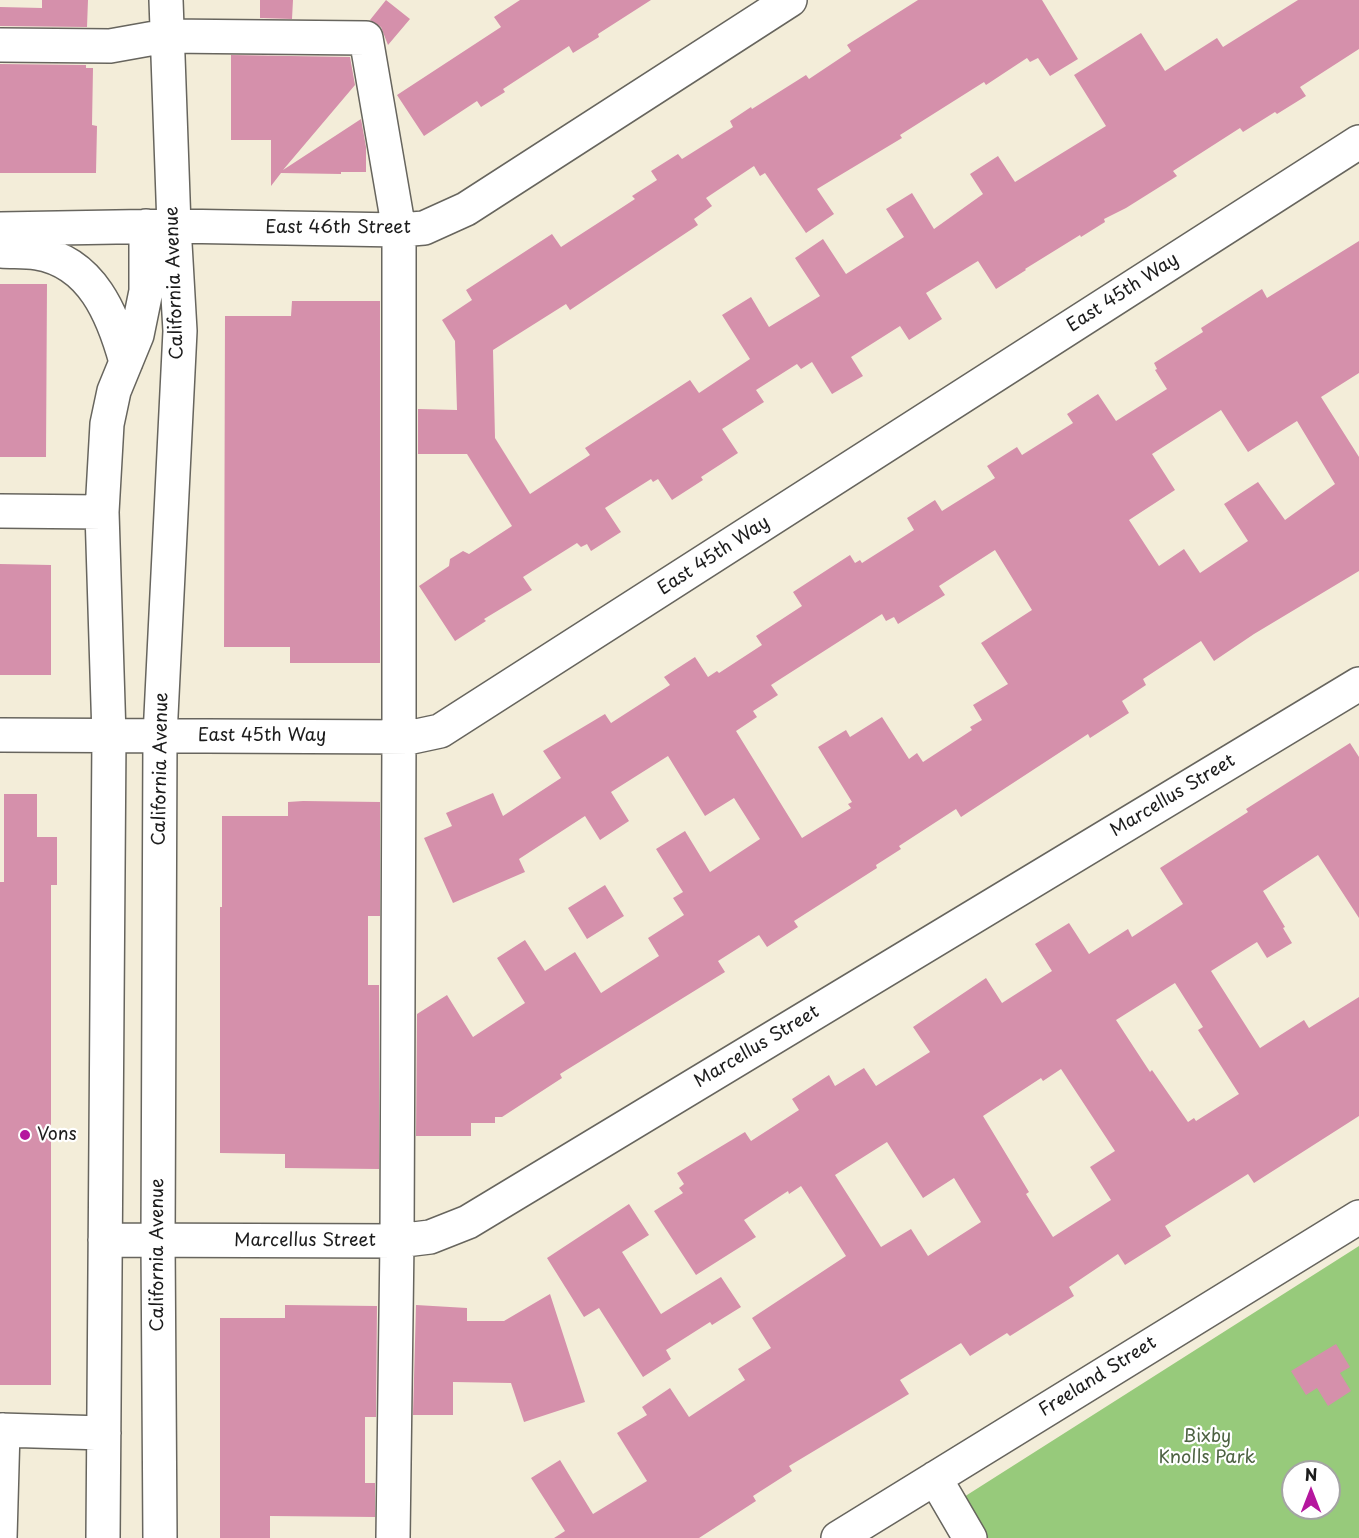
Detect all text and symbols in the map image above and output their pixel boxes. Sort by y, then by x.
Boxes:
street label: California Avenue [162,206,188,360]
street label: East 46th Street [265,217,411,239]
street label: East 45th Way [1063,249,1183,337]
street label: East 45th Way [654,512,774,600]
street label: California Avenue [149,692,173,846]
street label: East 45th Way [198,725,326,747]
street label: Marcellus Street [1107,750,1239,842]
street label: Marcellus Street [691,1001,823,1093]
place label: Vons [37,1124,77,1146]
marker: Vons [18,1128,32,1142]
street label: California Avenue [147,1178,169,1332]
street label: Marcellus Street [234,1230,376,1252]
street label: Freeland Street [1036,1332,1160,1422]
park label: Bixby Knolls Park [1158,1426,1256,1468]
north arrow [1281,1460,1341,1520]
text: N [1305,1462,1317,1486]

